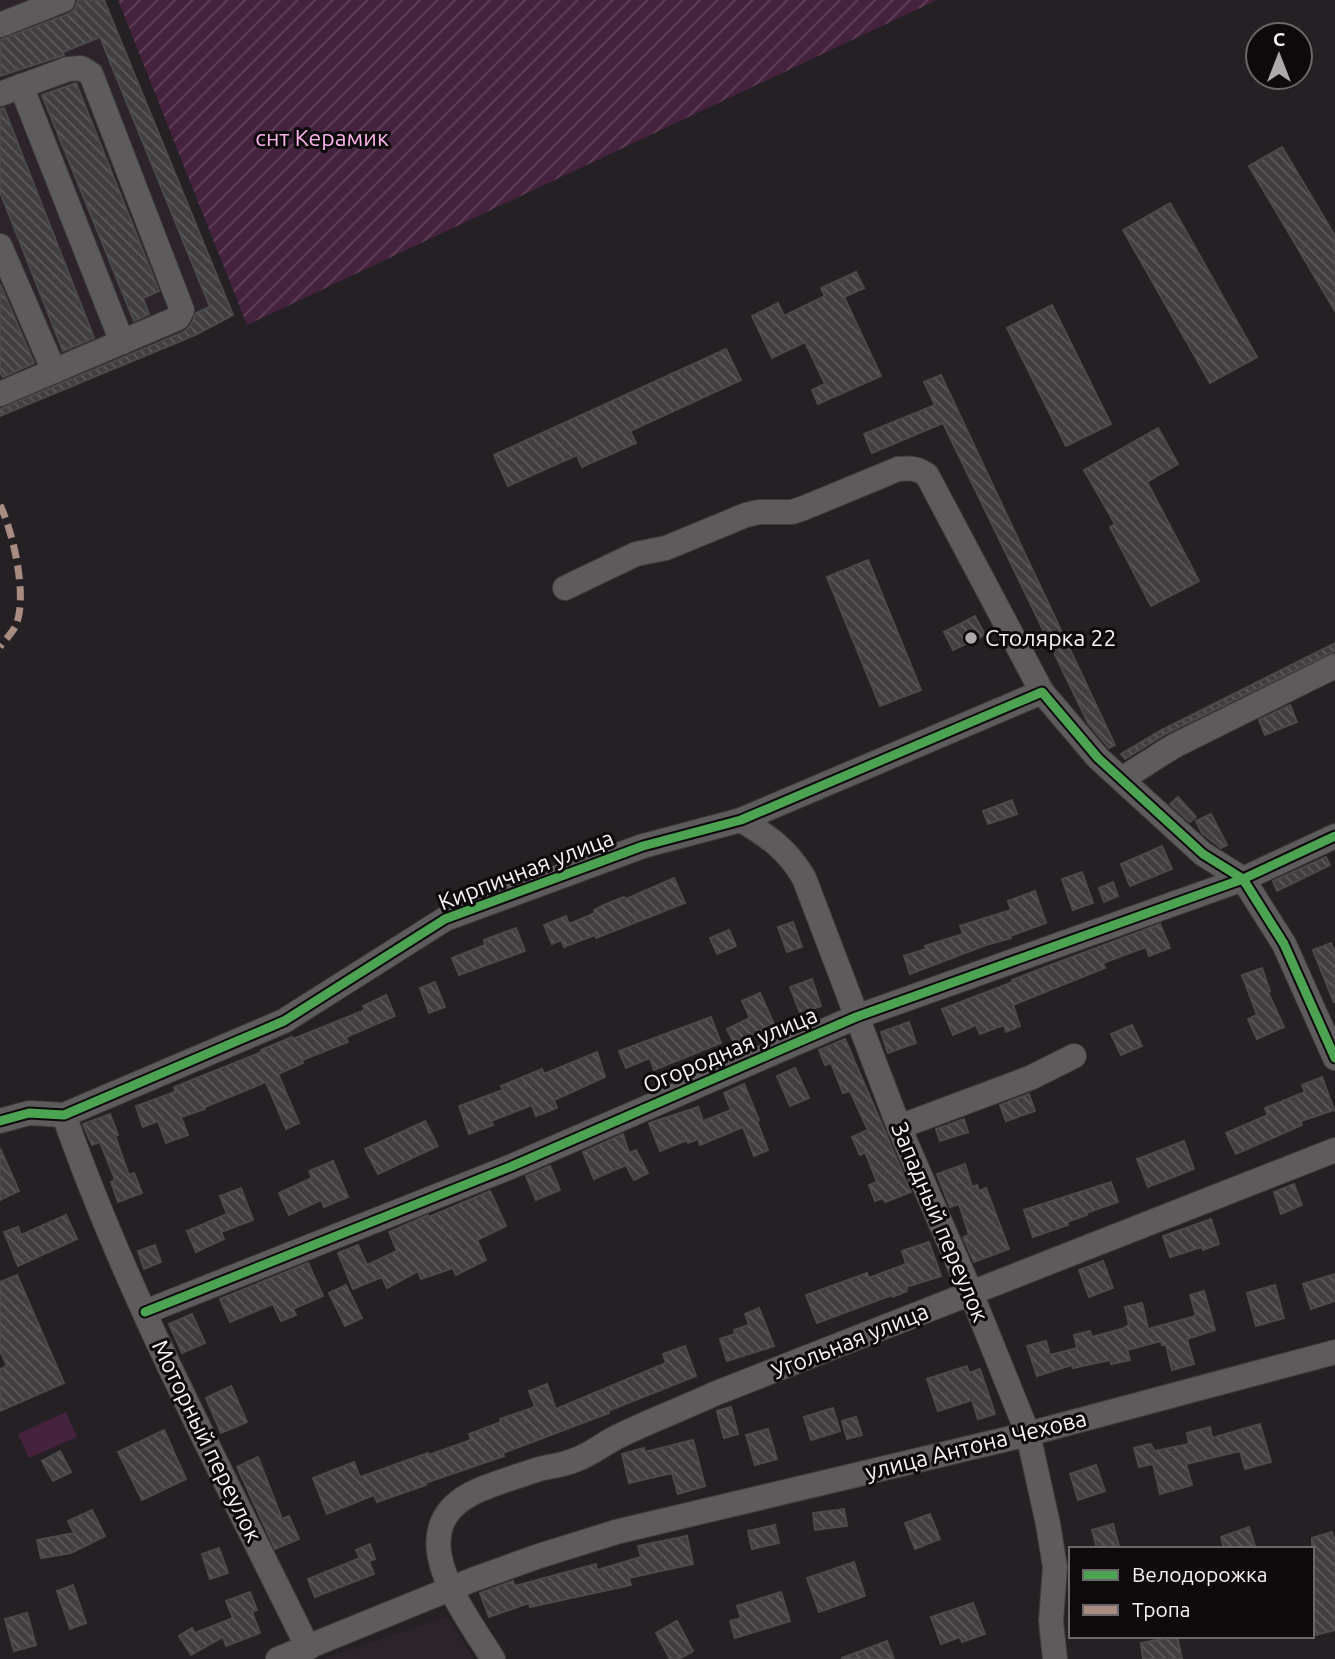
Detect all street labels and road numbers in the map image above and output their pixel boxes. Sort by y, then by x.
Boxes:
street label: Кирпичная улица [435,825,617,914]
street label: Огородная улица [639,1002,821,1098]
street label: Западный переулок [887,1118,994,1325]
street label: Угольная улица [768,1298,932,1383]
street label: Моторный переулок [148,1336,267,1546]
street label: улица Антона Чехова [863,1405,1089,1484]

